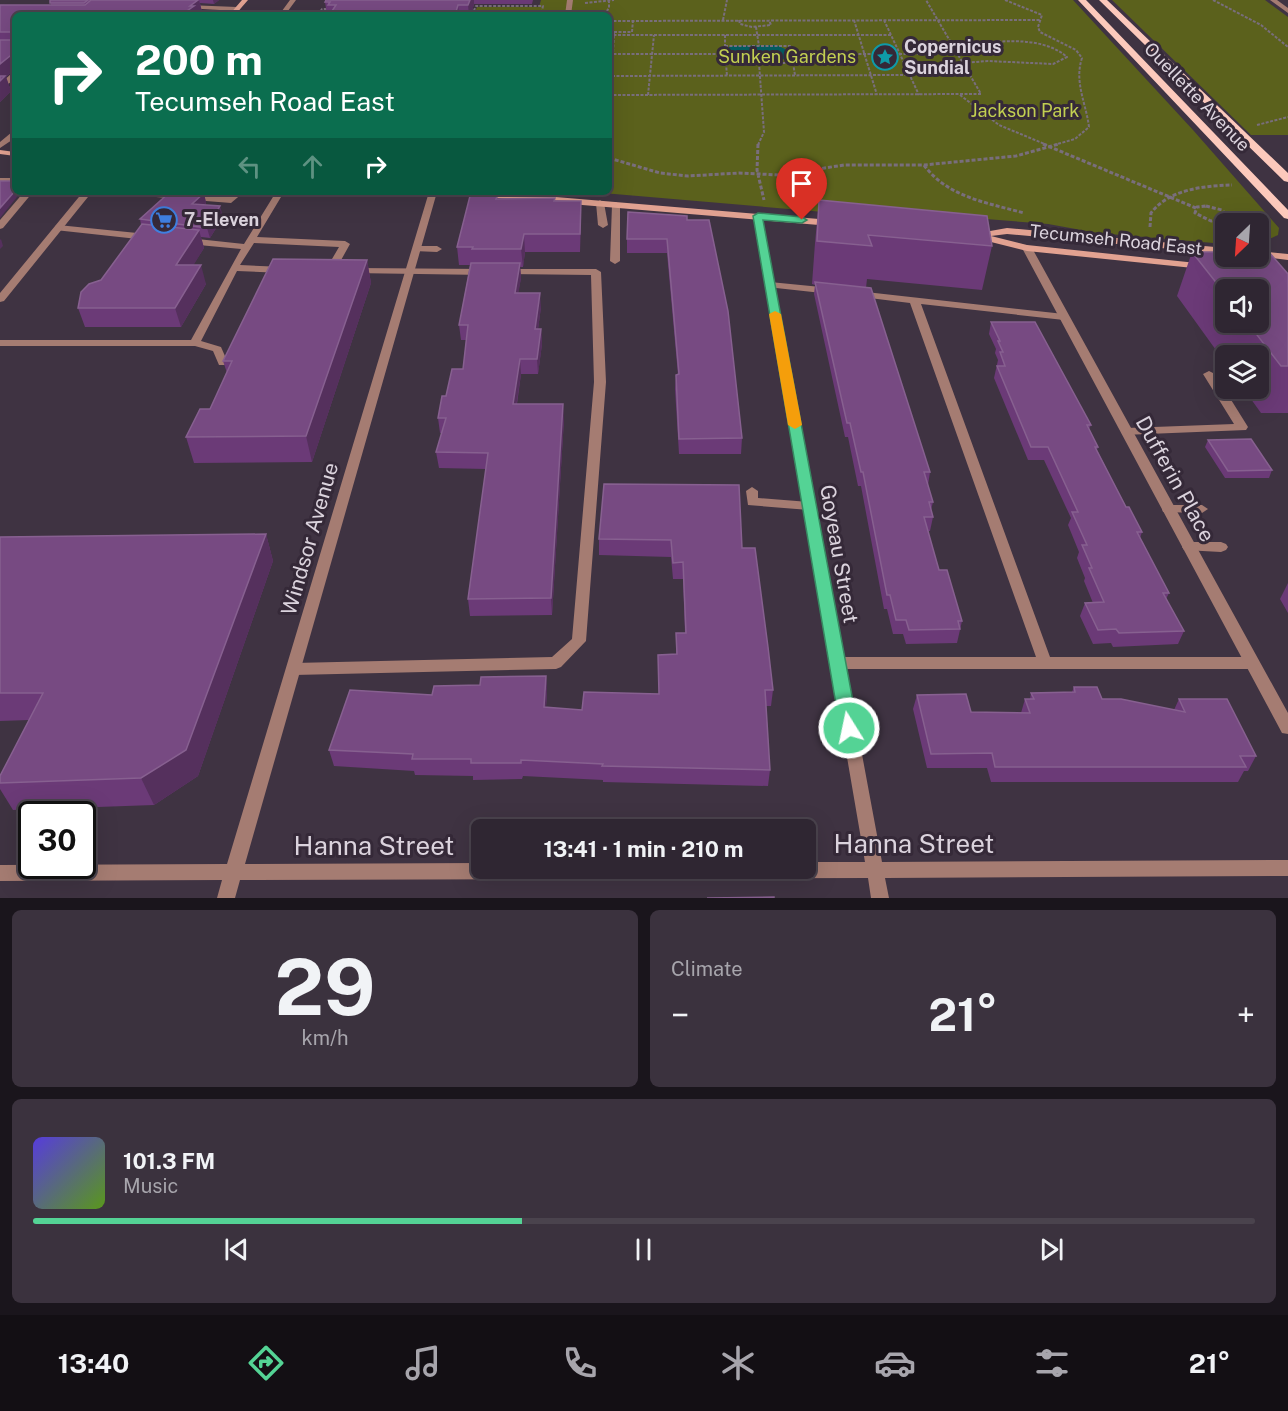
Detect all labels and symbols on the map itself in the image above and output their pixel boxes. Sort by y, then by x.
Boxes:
place label: Copernicus Sundial [904,36,1002,78]
street label: Ouellette Avenue [1140,38,1255,155]
place icon: Copernicus Sundial [870,42,900,72]
park label: Sunken Gardens [718,46,856,67]
park label: Jackson Park [971,100,1079,121]
pin [776,158,827,220]
supermarket icon: 7-Eleven [149,205,179,235]
place label: 7-Eleven [184,209,259,230]
north arrow [1215,213,1269,267]
street label: Tecumseh Road East [1029,220,1203,259]
street label: Dufferin Place [1131,412,1220,546]
street label: Windsor Avenue [276,459,343,618]
street label: Goyeau Street [815,483,864,625]
position arrow [817,696,881,760]
speed limit sign: 30 [18,801,96,879]
street label: Hanna Street [834,828,994,859]
street label: Hanna Street [294,830,454,861]

